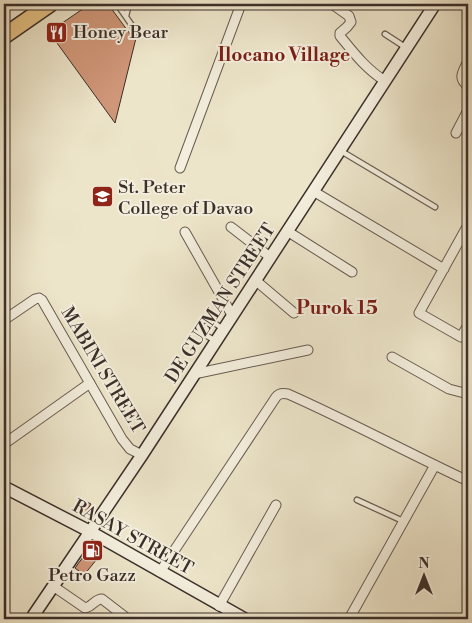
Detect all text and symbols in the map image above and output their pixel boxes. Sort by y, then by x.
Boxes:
restaurant icon: Honey Bear [45,20,69,44]
place label: Honey Bear [73,21,169,44]
district label: Ilocano Village [218,43,350,67]
place label: St. Peter College of Davao [118,176,253,220]
school or university icon: St. Peter College of Davao [90,185,114,209]
street label: DE GUZMAN STREET [160,219,281,387]
district label: Purok 15 [296,296,378,320]
street label: MABINI STREET [56,303,150,438]
street label: RASAY STREET [68,495,197,580]
fuel station icon: Petro Gazz [80,538,104,562]
north arrow [400,550,450,600]
text: N [418,555,430,573]
place label: Petro Gazz [48,564,136,587]

